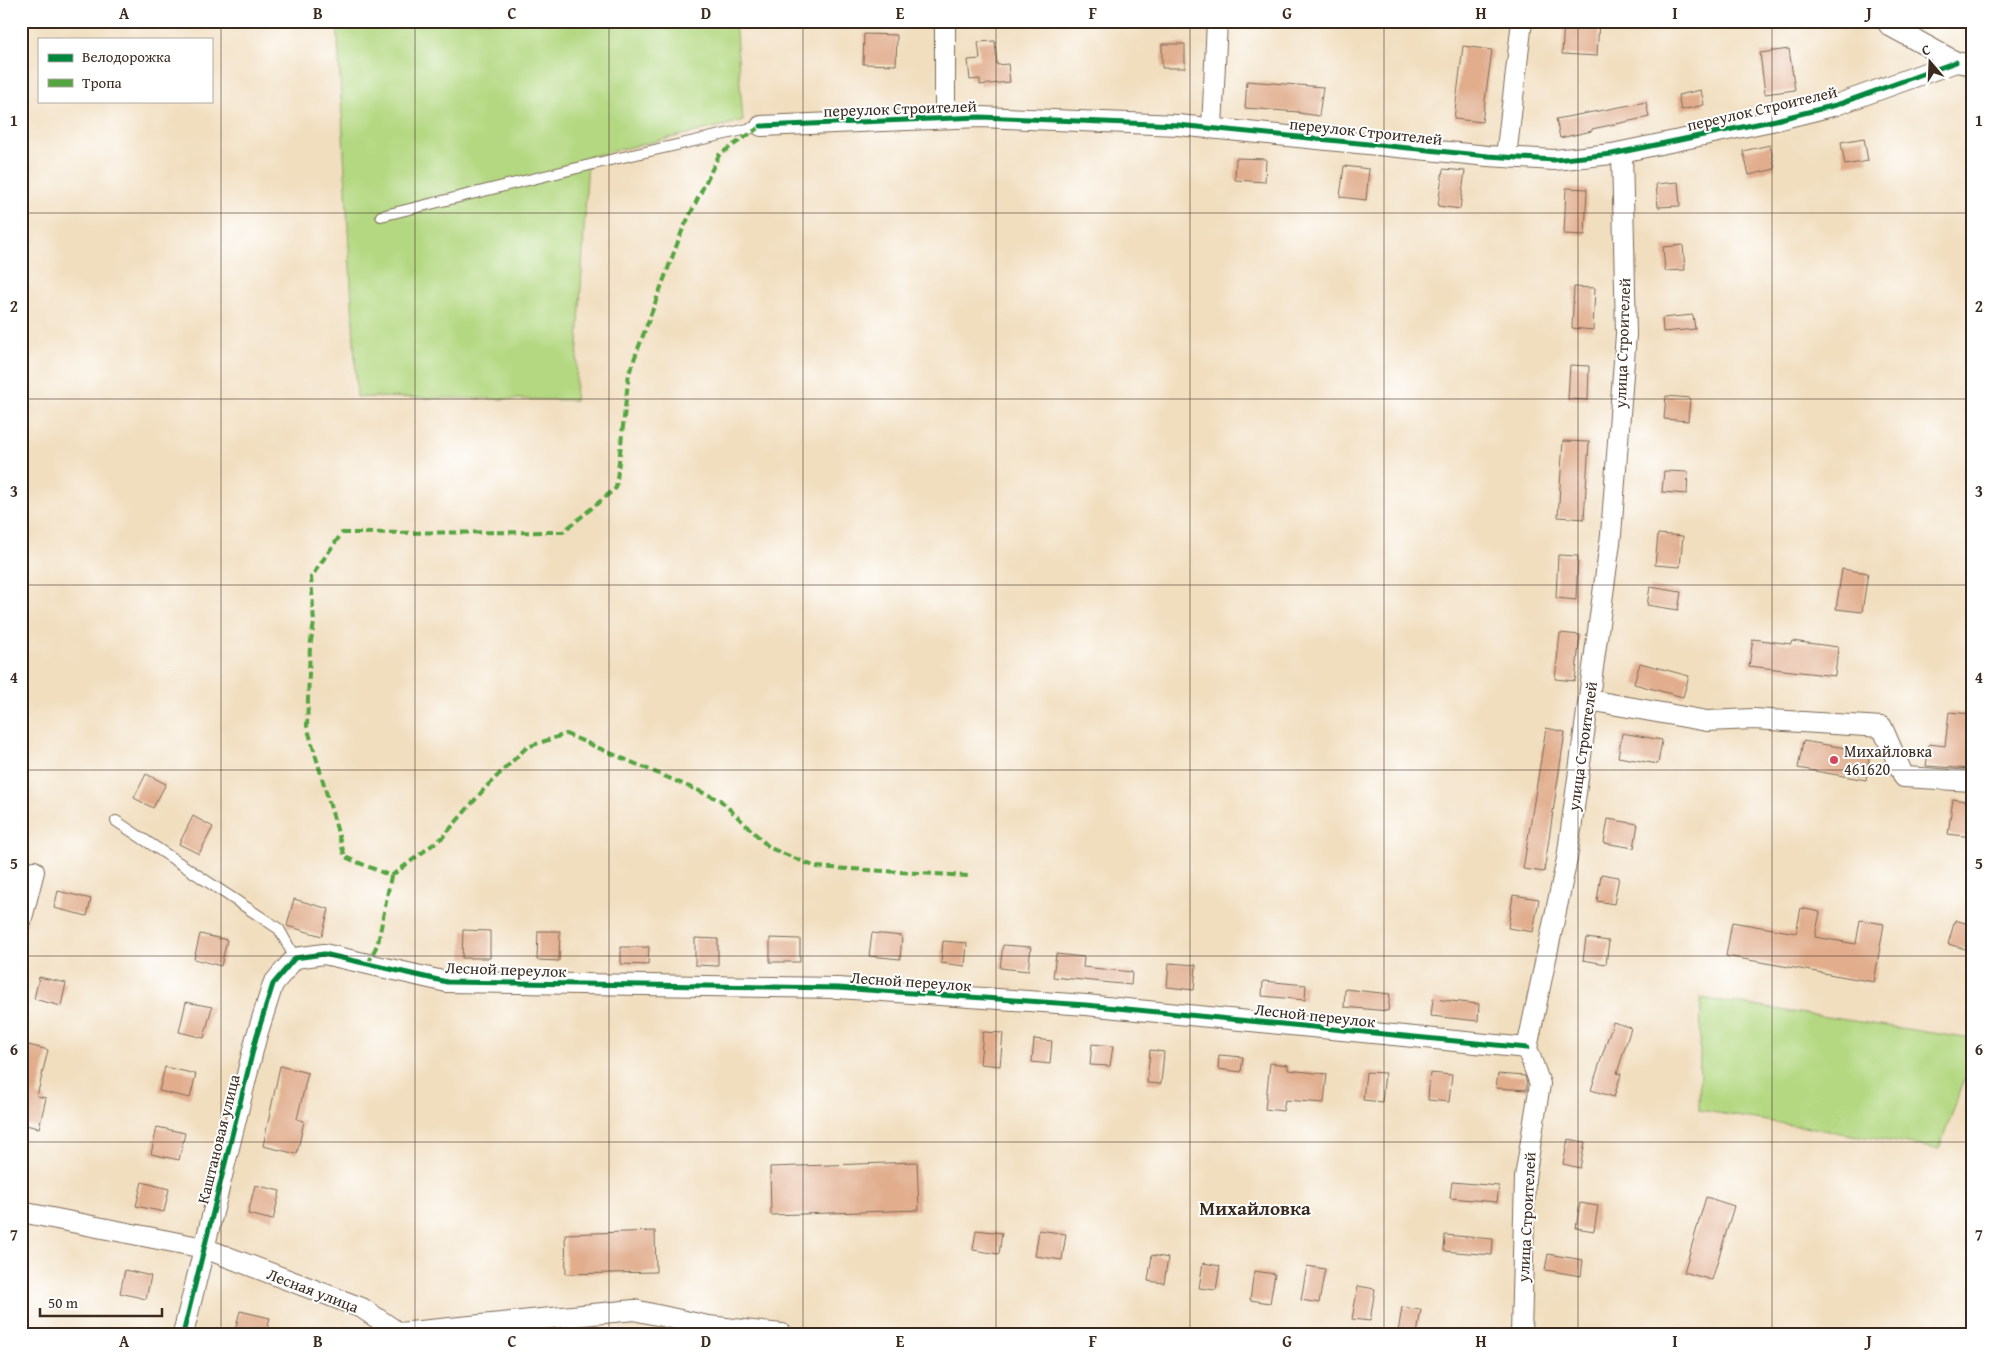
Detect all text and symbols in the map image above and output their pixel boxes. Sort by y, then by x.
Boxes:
text: A [119,1,130,25]
text: B [313,1,323,25]
text: C [507,1,517,25]
text: D [701,1,711,25]
text: E [896,1,905,25]
text: F [1089,1,1097,25]
text: G [1282,1,1292,25]
text: H [1475,1,1487,25]
text: I [1672,1,1678,25]
text: J [1863,1,1872,25]
legend [38,38,212,102]
north arrow [1906,38,1956,88]
text: С [1919,39,1933,60]
text: Велодорожка [82,46,172,67]
text: Тропа [82,72,123,93]
street label: переулок Строителей [1685,79,1840,137]
street label: переулок Строителей [823,93,978,123]
text: 1 [10,108,18,132]
text: 1 [1975,108,1983,132]
street label: переулок Строителей [1288,111,1444,151]
street label: улица Строителей [1608,277,1636,410]
text: 2 [10,294,18,318]
text: 2 [1975,294,1983,318]
text: 3 [10,479,18,503]
text: 3 [1975,479,1983,503]
text: 4 [10,665,18,689]
text: 4 [1975,665,1983,689]
street label: улица Строителей [1561,679,1603,813]
place label: Михайловка 461620 [1844,739,1933,781]
marker: Михайловка 461620 [1828,754,1840,766]
text: 5 [10,851,18,875]
text: 5 [1975,851,1983,875]
street label: Лесной переулок [445,955,568,983]
street label: Лесной переулок [850,965,973,997]
street label: Лесной переулок [1253,997,1377,1033]
text: 6 [10,1037,18,1061]
text: 6 [1975,1037,1983,1061]
street label: Каштановая улица [190,1071,246,1206]
street label: улица Строителей [1511,1151,1541,1284]
district label: Михайловка [1199,1194,1311,1222]
text: 7 [10,1222,18,1246]
text: 7 [1975,1222,1983,1246]
street label: Лесная улица [264,1262,363,1319]
scale bar [40,1285,162,1317]
text: 50 m [48,1292,79,1313]
text: A [119,1329,130,1353]
text: B [313,1329,323,1353]
text: C [507,1329,517,1353]
text: D [701,1329,711,1353]
text: E [896,1329,905,1353]
text: F [1089,1329,1097,1353]
text: G [1282,1329,1292,1353]
text: H [1475,1329,1487,1353]
text: I [1672,1329,1678,1353]
text: J [1863,1329,1872,1353]

